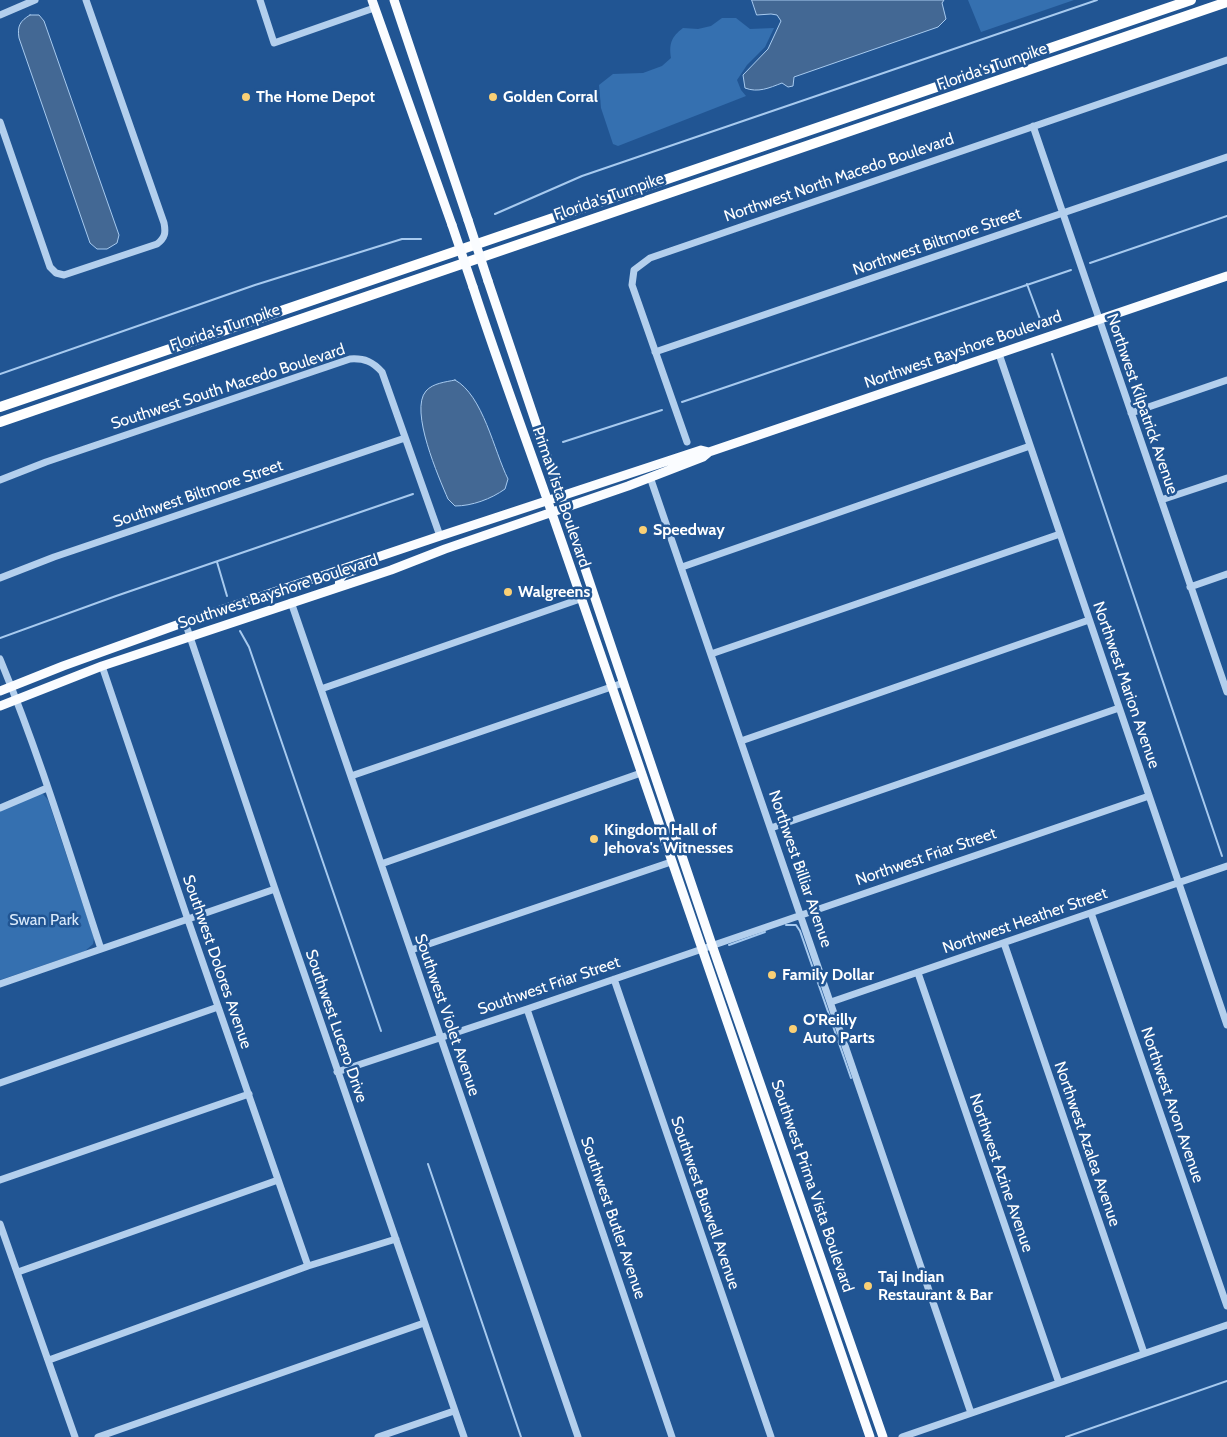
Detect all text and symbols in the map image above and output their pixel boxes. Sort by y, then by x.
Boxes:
street label: Florida's Turnpike [934,39,1050,95]
place label: The Home Depot [256,87,375,107]
place label: Golden Corral [503,87,598,107]
marker: The Home Depot [240,91,252,103]
marker: Golden Corral [487,91,499,103]
street label: Northwest North Macedo Boulevard [722,130,956,226]
street label: Florida's Turnpike [551,169,667,225]
street label: Northwest Biltmore Street [850,204,1024,280]
street label: Florida's Turnpike [167,300,283,356]
street label: Northwest Bayshore Boulevard [862,307,1064,393]
street label: Northwest Kilpatrick Avenue [1102,311,1182,497]
street label: Southwest South Macedo Boulevard [109,340,347,434]
street label: Prima Vista Boulevard [528,424,594,570]
street label: Southwest Biltmore Street [111,456,285,532]
place label: Speedway [653,520,725,540]
marker: Speedway [637,524,649,536]
street label: Southwest Bayshore Boulevard [176,551,380,633]
place label: Walgreens [518,582,590,602]
marker: Walgreens [502,586,514,598]
street label: Northwest Marion Avenue [1088,599,1164,771]
street label: Northwest Billiar Avenue [764,788,836,950]
place label: Kingdom Hall of Jehova's Witnesses [604,820,733,858]
street label: Northwest Friar Street [853,824,999,890]
marker: Kingdom Hall of Jehova's Witnesses [588,833,600,845]
street label: Southwest Dolores Avenue [178,873,256,1051]
street label: Northwest Heather Street [940,884,1110,958]
park label: Swan Park [9,910,79,930]
street label: Southwest Violet Avenue [410,931,484,1099]
street label: Southwest Lucero Drive [301,947,371,1105]
street label: Southwest Friar Street [475,953,623,1019]
place label: Family Dollar [782,965,874,985]
marker: Family Dollar [766,969,778,981]
place label: O'Reilly Auto Parts [803,1010,875,1048]
marker: O'Reilly Auto Parts [787,1023,799,1035]
street label: Northwest Avon Avenue [1136,1025,1208,1185]
street label: Northwest Azalea Avenue [1050,1059,1124,1229]
street label: Southwest Prima Vista Boulevard [767,1077,857,1295]
street label: Northwest Azine Avenue [965,1091,1037,1255]
street label: Southwest Buswell Avenue [666,1114,744,1292]
street label: Southwest Butler Avenue [576,1134,650,1302]
place label: Taj Indian Restaurant & Bar [878,1267,993,1305]
marker: Taj Indian Restaurant & Bar [862,1280,874,1292]

